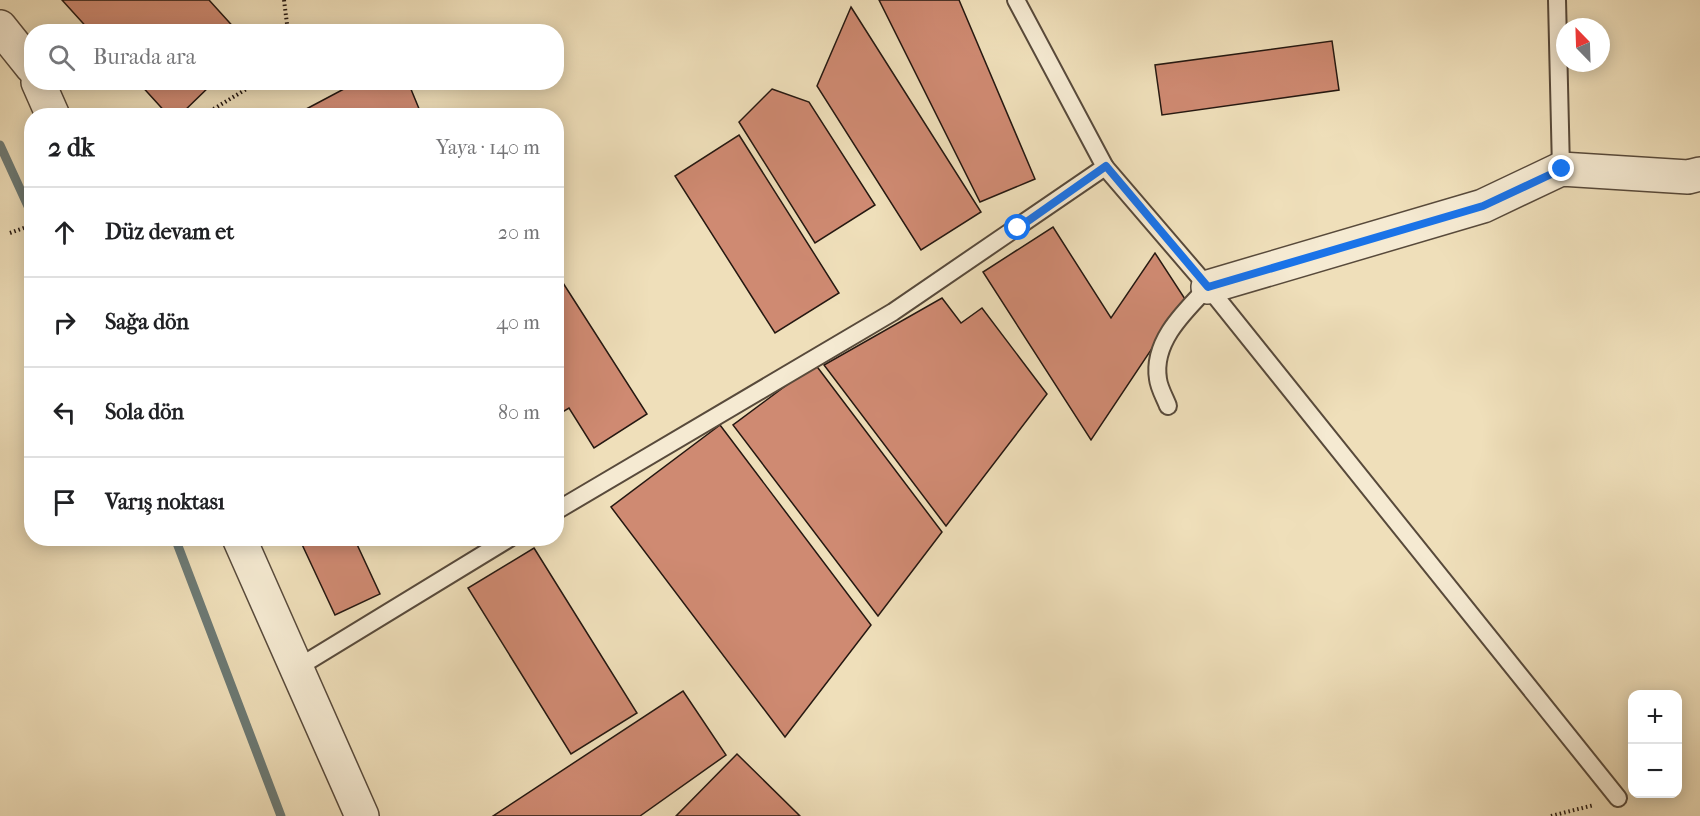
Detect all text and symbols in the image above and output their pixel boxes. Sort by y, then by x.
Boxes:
north arrow [1556,18,1610,72]
search box [24,24,564,90]
icon: search [45,41,78,74]
text: Burada ara [93,44,196,70]
text: 2 dk [48,132,95,163]
text: Yaya · 140 m [436,136,540,159]
route end [1548,155,1574,181]
route start [1004,214,1030,240]
icon: ahead [48,216,81,249]
text: Düz devam et [105,219,234,245]
text: 20 m [498,221,540,244]
icon: right [48,306,81,339]
text: Sağa dön [105,309,189,335]
text: 40 m [496,311,540,334]
icon: left [48,396,81,429]
text: Sola dön [105,399,184,425]
text: 80 m [498,401,540,424]
icon: arrive [48,486,81,519]
text: Varış noktası [105,489,224,515]
map controls [1628,690,1682,798]
button: + [1628,690,1682,744]
button: − [1628,744,1682,798]

